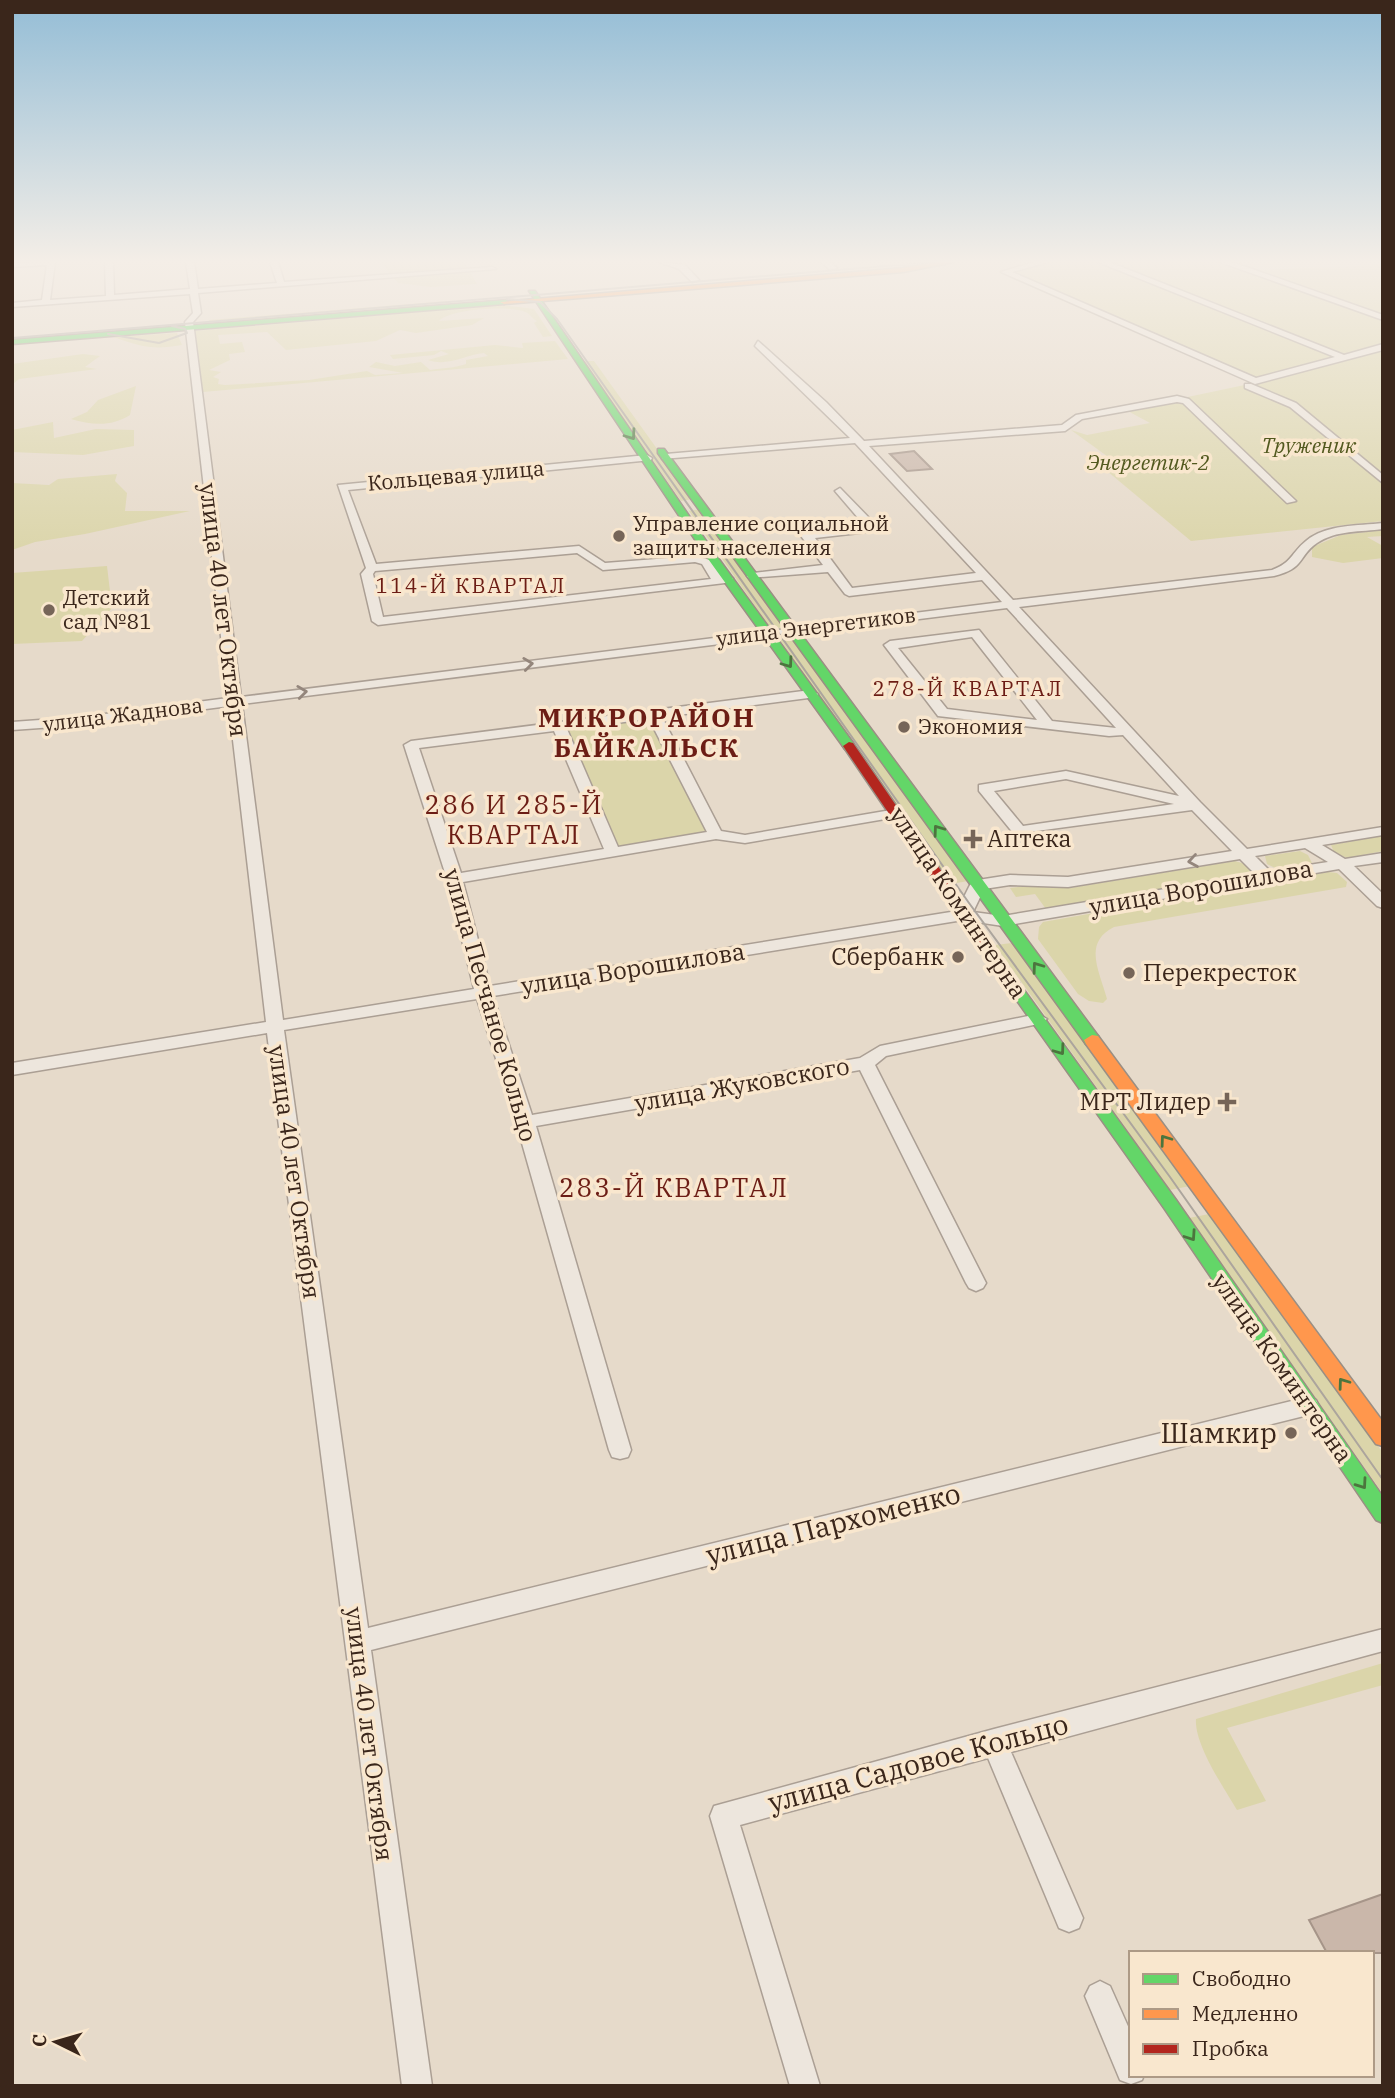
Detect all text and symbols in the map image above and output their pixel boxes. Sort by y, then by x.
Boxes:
one-way arrow [623,428,635,440]
park label: Труженик [1262,431,1357,459]
park label: Энергетик-2 [1086,448,1210,476]
street label: Кольцевая улица [366,453,545,497]
street label: улица 40 лет Октября [193,481,255,739]
place label: Управление социальной защиты населения [633,509,889,561]
marker: Управление социальной защиты населения [611,528,627,544]
district label: 114-Й КВАРТАЛ [376,571,566,599]
place label: Детский сад №81 [63,583,152,635]
street label: улица Энергетиков [715,600,917,652]
marker: Детский сад №81 [41,602,57,618]
one-way arrow [780,655,792,668]
one-way arrow [522,656,534,671]
district label: 278-Й КВАРТАЛ [873,674,1063,702]
one-way arrow [296,685,308,700]
street label: улица Жаднова [41,690,204,738]
district label: МИКРОРАЙОН БАЙКАЛЬСК [538,700,756,764]
place label: Экономия [918,712,1023,740]
marker: Экономия [896,719,912,735]
district label: 286 И 285-Й КВАРТАЛ [425,787,603,851]
street label: улица Коминтерна [883,800,1035,1005]
place label: Аптека [987,822,1072,854]
one-way arrow [934,825,946,838]
marker: Аптека [965,831,981,847]
street label: улица Ворошилова [1087,852,1315,922]
one-way arrow [1187,854,1199,869]
street label: улица Песчаное Кольцо [437,864,545,1145]
street label: улица Ворошилова [519,935,747,1002]
place label: Сбербанк [831,940,944,972]
marker: Сбербанк [950,949,966,965]
place label: Перекресток [1143,956,1297,988]
one-way arrow [1033,962,1045,975]
marker: Перекресток [1121,965,1137,981]
street label: улица 40 лет Октября [261,1043,329,1301]
one-way arrow [1052,1043,1064,1055]
street label: улица Жуковского [632,1049,852,1119]
place label: МРТ Лидер [1080,1085,1211,1117]
marker: МРТ Лидер [1217,1092,1237,1112]
one-way arrow [1161,1135,1173,1148]
district label: 283-Й КВАРТАЛ [559,1170,789,1204]
one-way arrow [1183,1228,1196,1241]
street label: улица Коминтерна [1205,1266,1360,1469]
one-way arrow [1339,1378,1351,1391]
place label: Шамкир [1160,1414,1277,1451]
marker: Шамкир [1283,1425,1299,1441]
street label: улица Пархоменко [702,1474,964,1573]
one-way arrow [1354,1476,1366,1489]
street label: улица 40 лет Октября [339,1605,401,1863]
street label: улица Садовое Кольцо [764,1705,1072,1820]
legend [1129,1951,1374,2077]
text: Свободно [1192,1964,1291,1992]
text: Медленно [1192,1999,1298,2027]
north arrow [21,2007,91,2077]
text: С [27,2033,52,2048]
text: Пробка [1192,2034,1269,2062]

